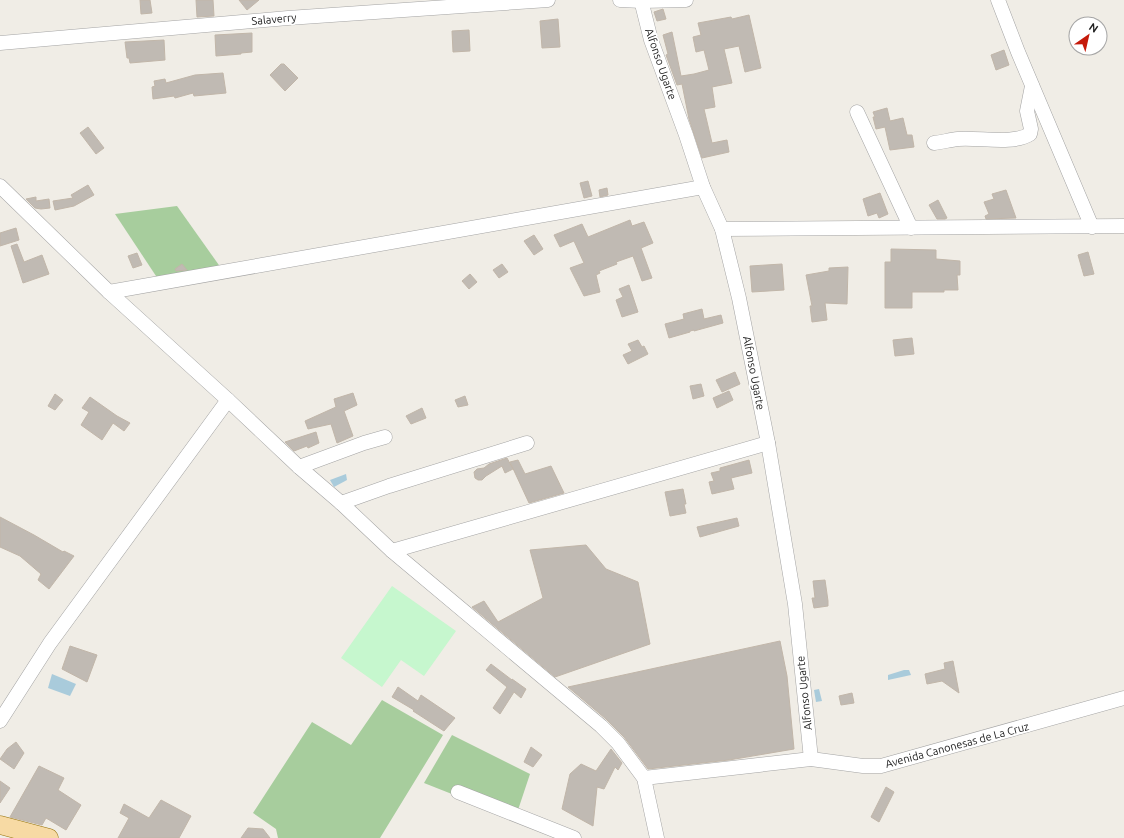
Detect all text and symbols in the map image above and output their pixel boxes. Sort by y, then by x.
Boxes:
street label: Salaverry [251,11,298,27]
north arrow [1068,16,1108,56]
text: N [1087,20,1100,35]
street label: Alfonso Ugarte [643,27,679,101]
street label: Alfonso Ugarte [741,335,767,411]
street label: Alfonso Ugarte [794,655,814,731]
street label: Avenida Canonesas de La Cruz [884,720,1030,770]

